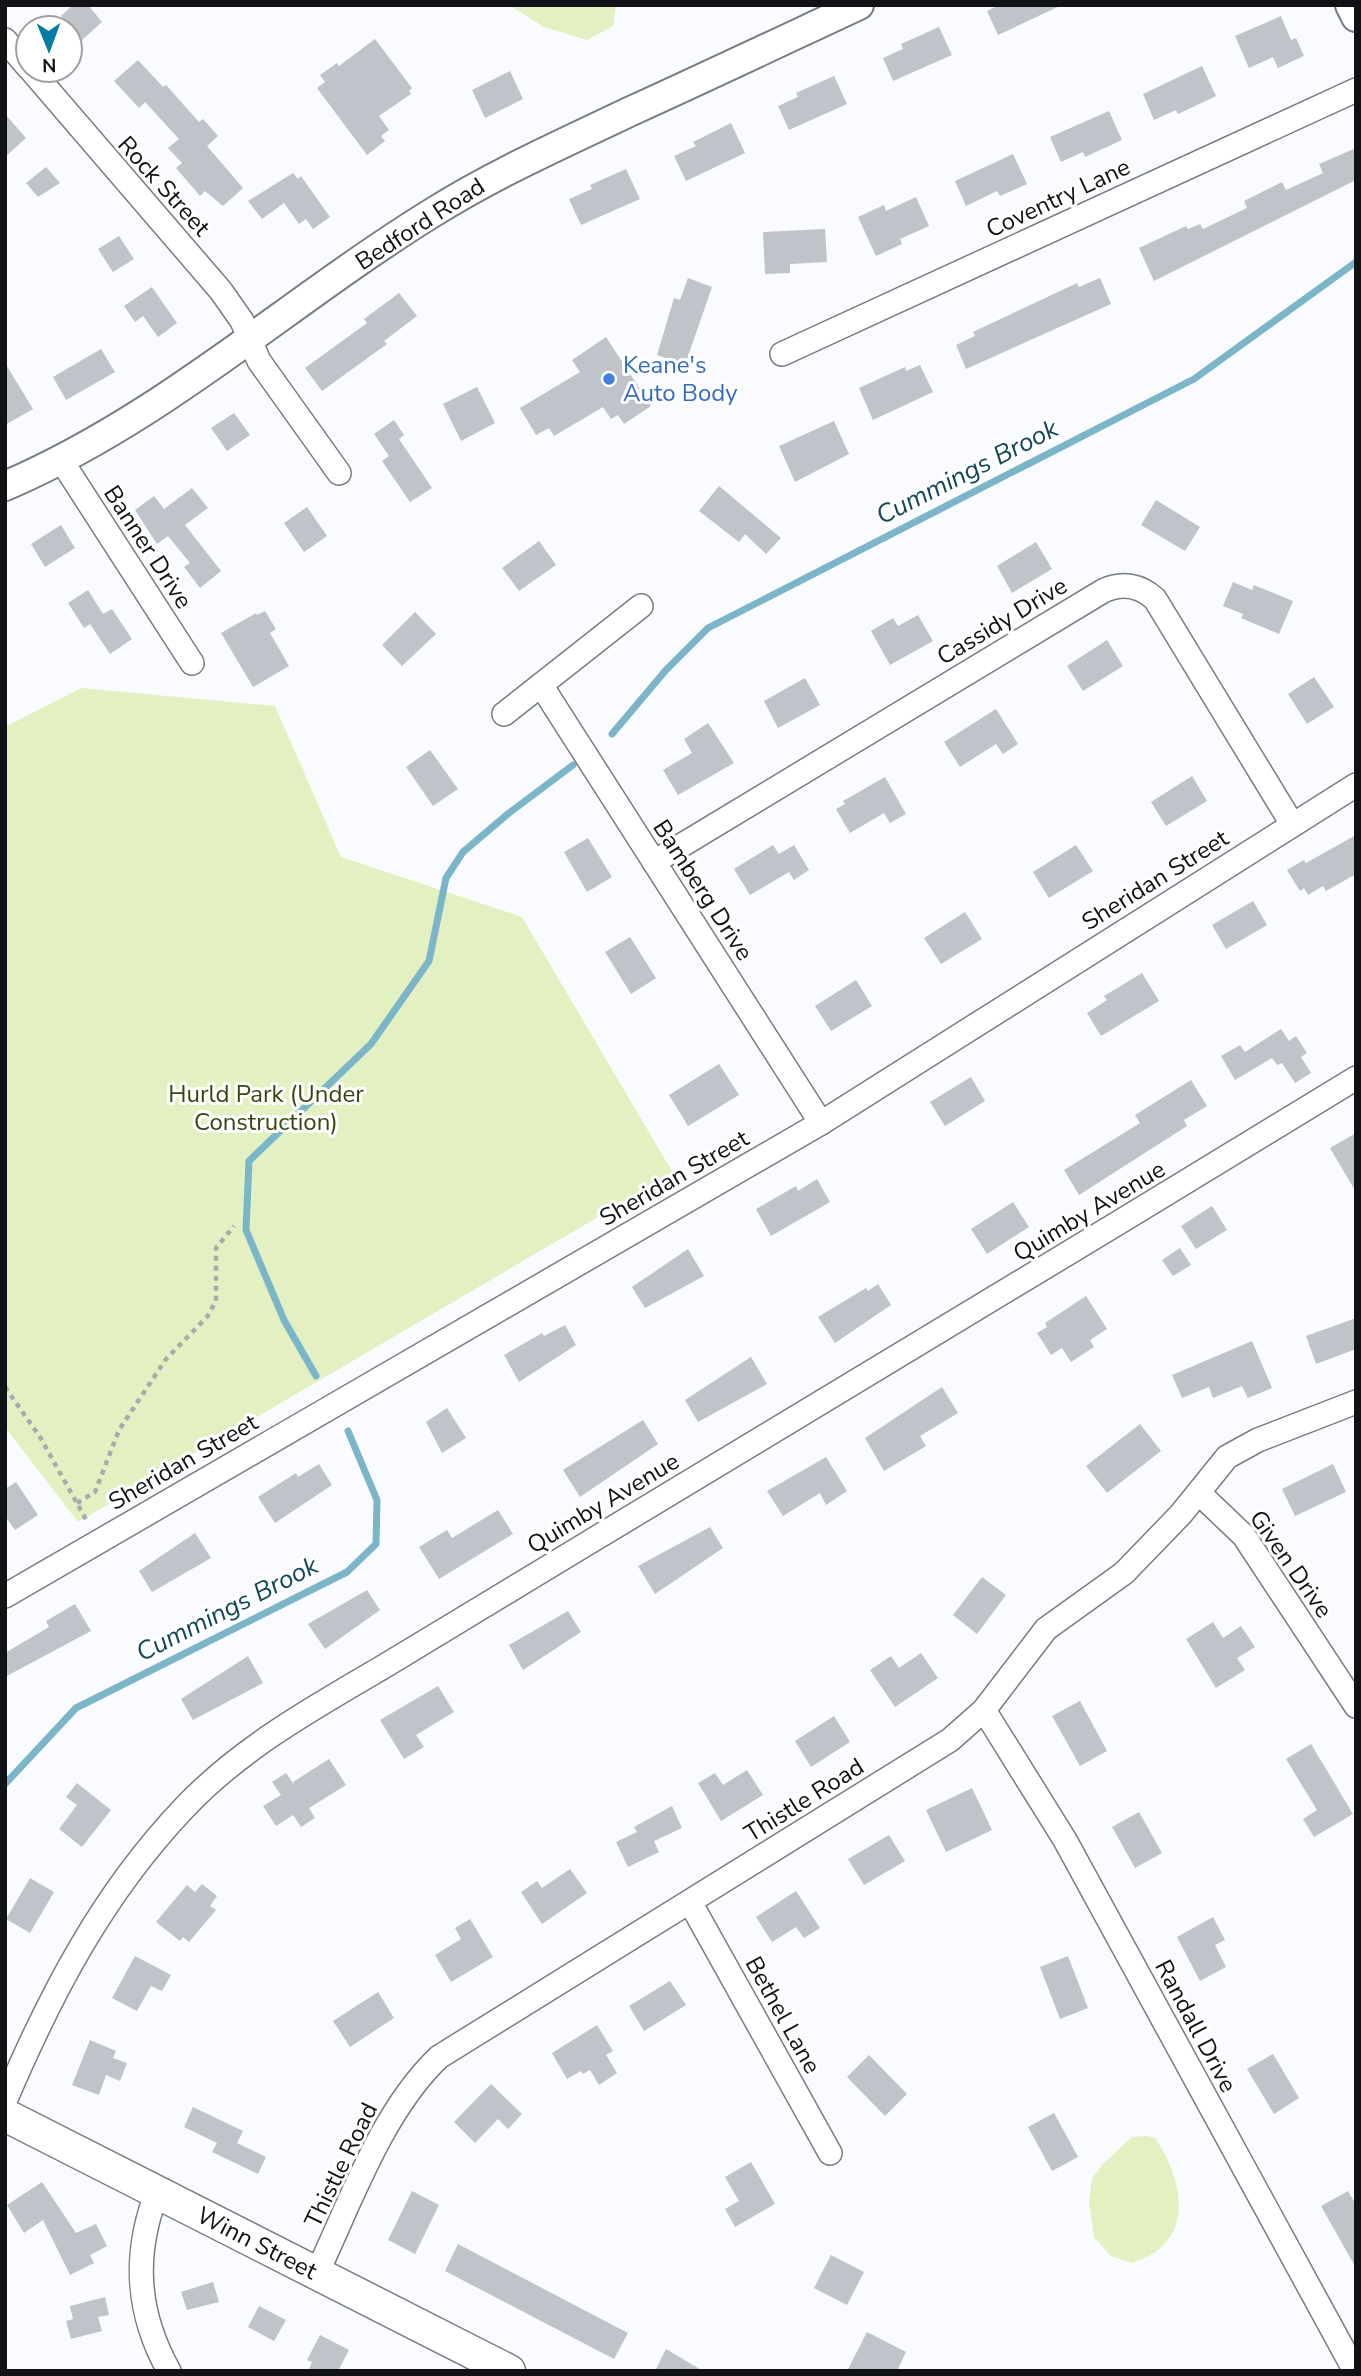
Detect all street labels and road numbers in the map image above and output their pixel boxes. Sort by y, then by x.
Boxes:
street label: Rock Street [111,129,218,243]
street label: Coventry Lane [981,151,1135,245]
street label: Bedford Road [349,170,491,278]
street label: Banner Drive [96,479,200,615]
street label: Cassidy Drive [931,570,1073,672]
street label: Bamberg Drive [646,813,760,967]
street label: Sheridan Street [1076,822,1235,938]
street label: Sheridan Street [594,1122,755,1234]
street label: Quimby Avenue [1007,1153,1171,1269]
street label: Sheridan Street [103,1406,264,1518]
street label: Quimby Avenue [521,1445,685,1561]
street label: Given Drive [1242,1504,1340,1624]
street label: Thistle Road [738,1751,870,1849]
street label: Bethel Lane [738,1951,828,2079]
street label: Randall Drive [1148,1954,1244,2098]
street label: Thistle Road [297,2097,385,2233]
street label: Winn Street [191,2199,323,2287]

